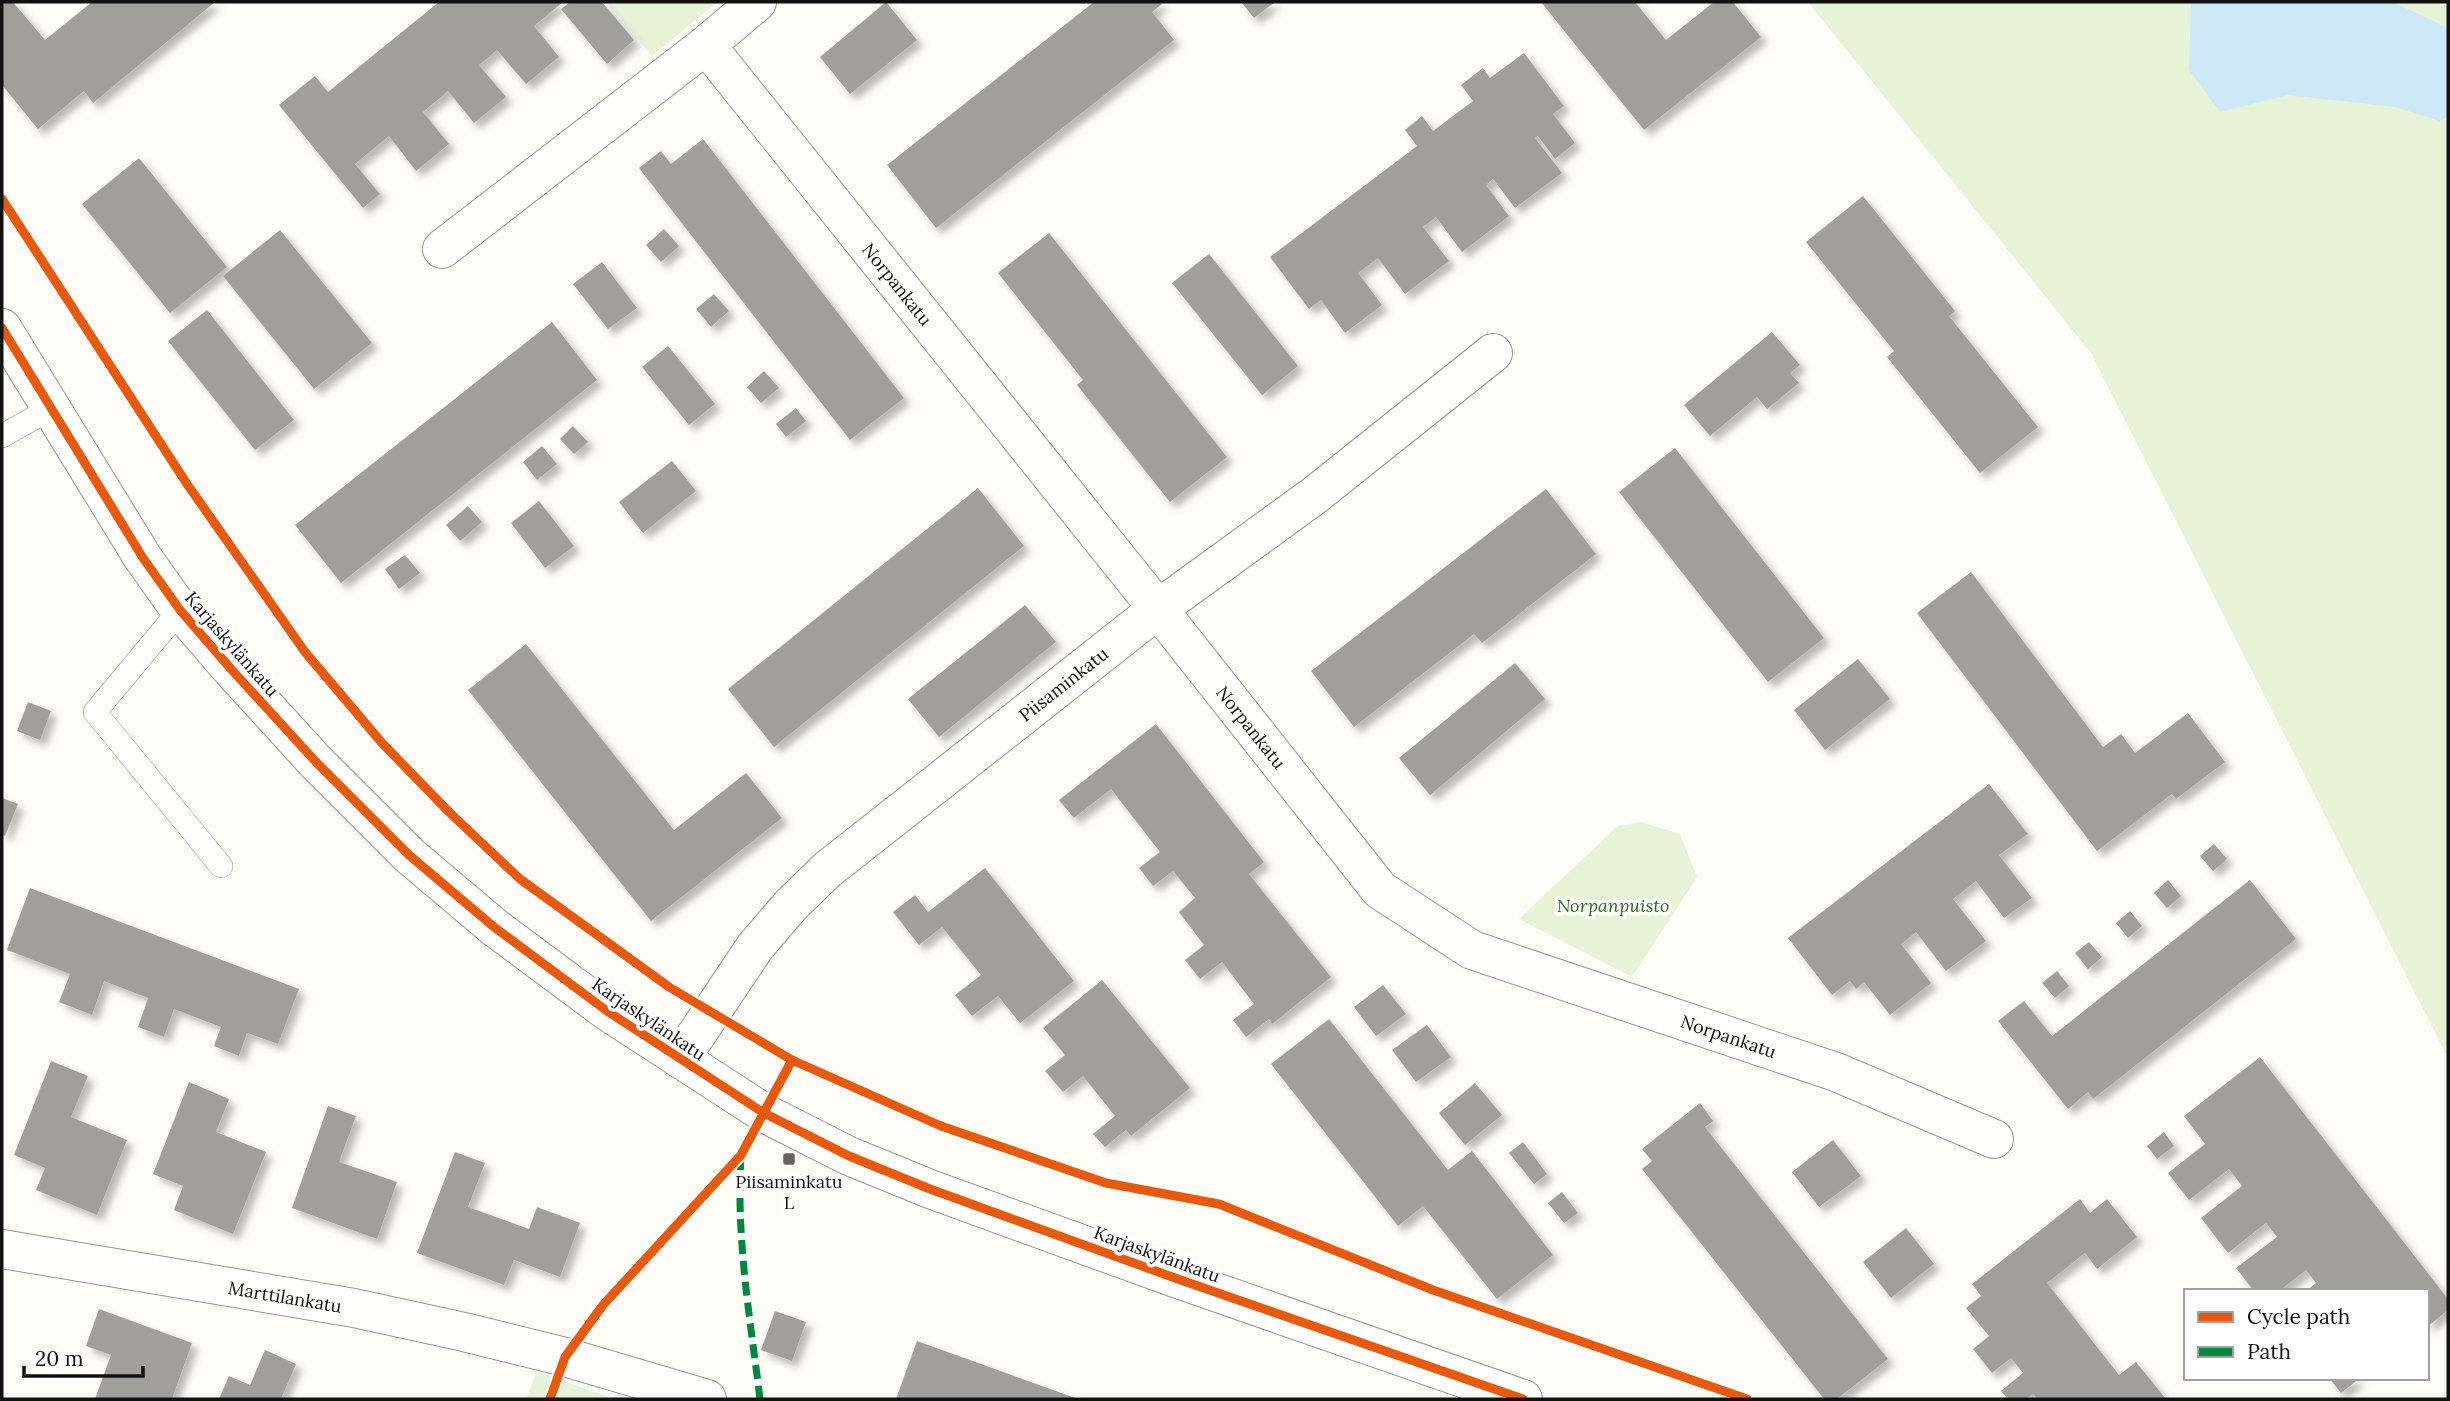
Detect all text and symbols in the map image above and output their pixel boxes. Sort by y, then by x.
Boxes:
street label: Norpankatu [857,238,938,330]
street label: Karjaskylänkatu [180,586,284,702]
street label: Piisaminkatu [1014,641,1113,726]
street label: Norpankatu [1211,681,1291,773]
park label: Norpanpuisto [1557,894,1669,917]
street label: Karjaskylänkatu [588,972,711,1066]
street label: Norpankatu [1678,1009,1780,1063]
marker: Piisaminkatu L [781,1151,797,1167]
place label: Piisaminkatu L [735,1170,843,1214]
street label: Karjaskylänkatu [1091,1221,1223,1288]
street label: Marttilankatu [227,1276,344,1317]
legend [2184,1289,2429,1380]
text: Cycle path [2247,1303,2350,1330]
scale bar [24,1334,144,1378]
text: Path [2247,1338,2291,1365]
text: 20 m [35,1345,84,1372]

